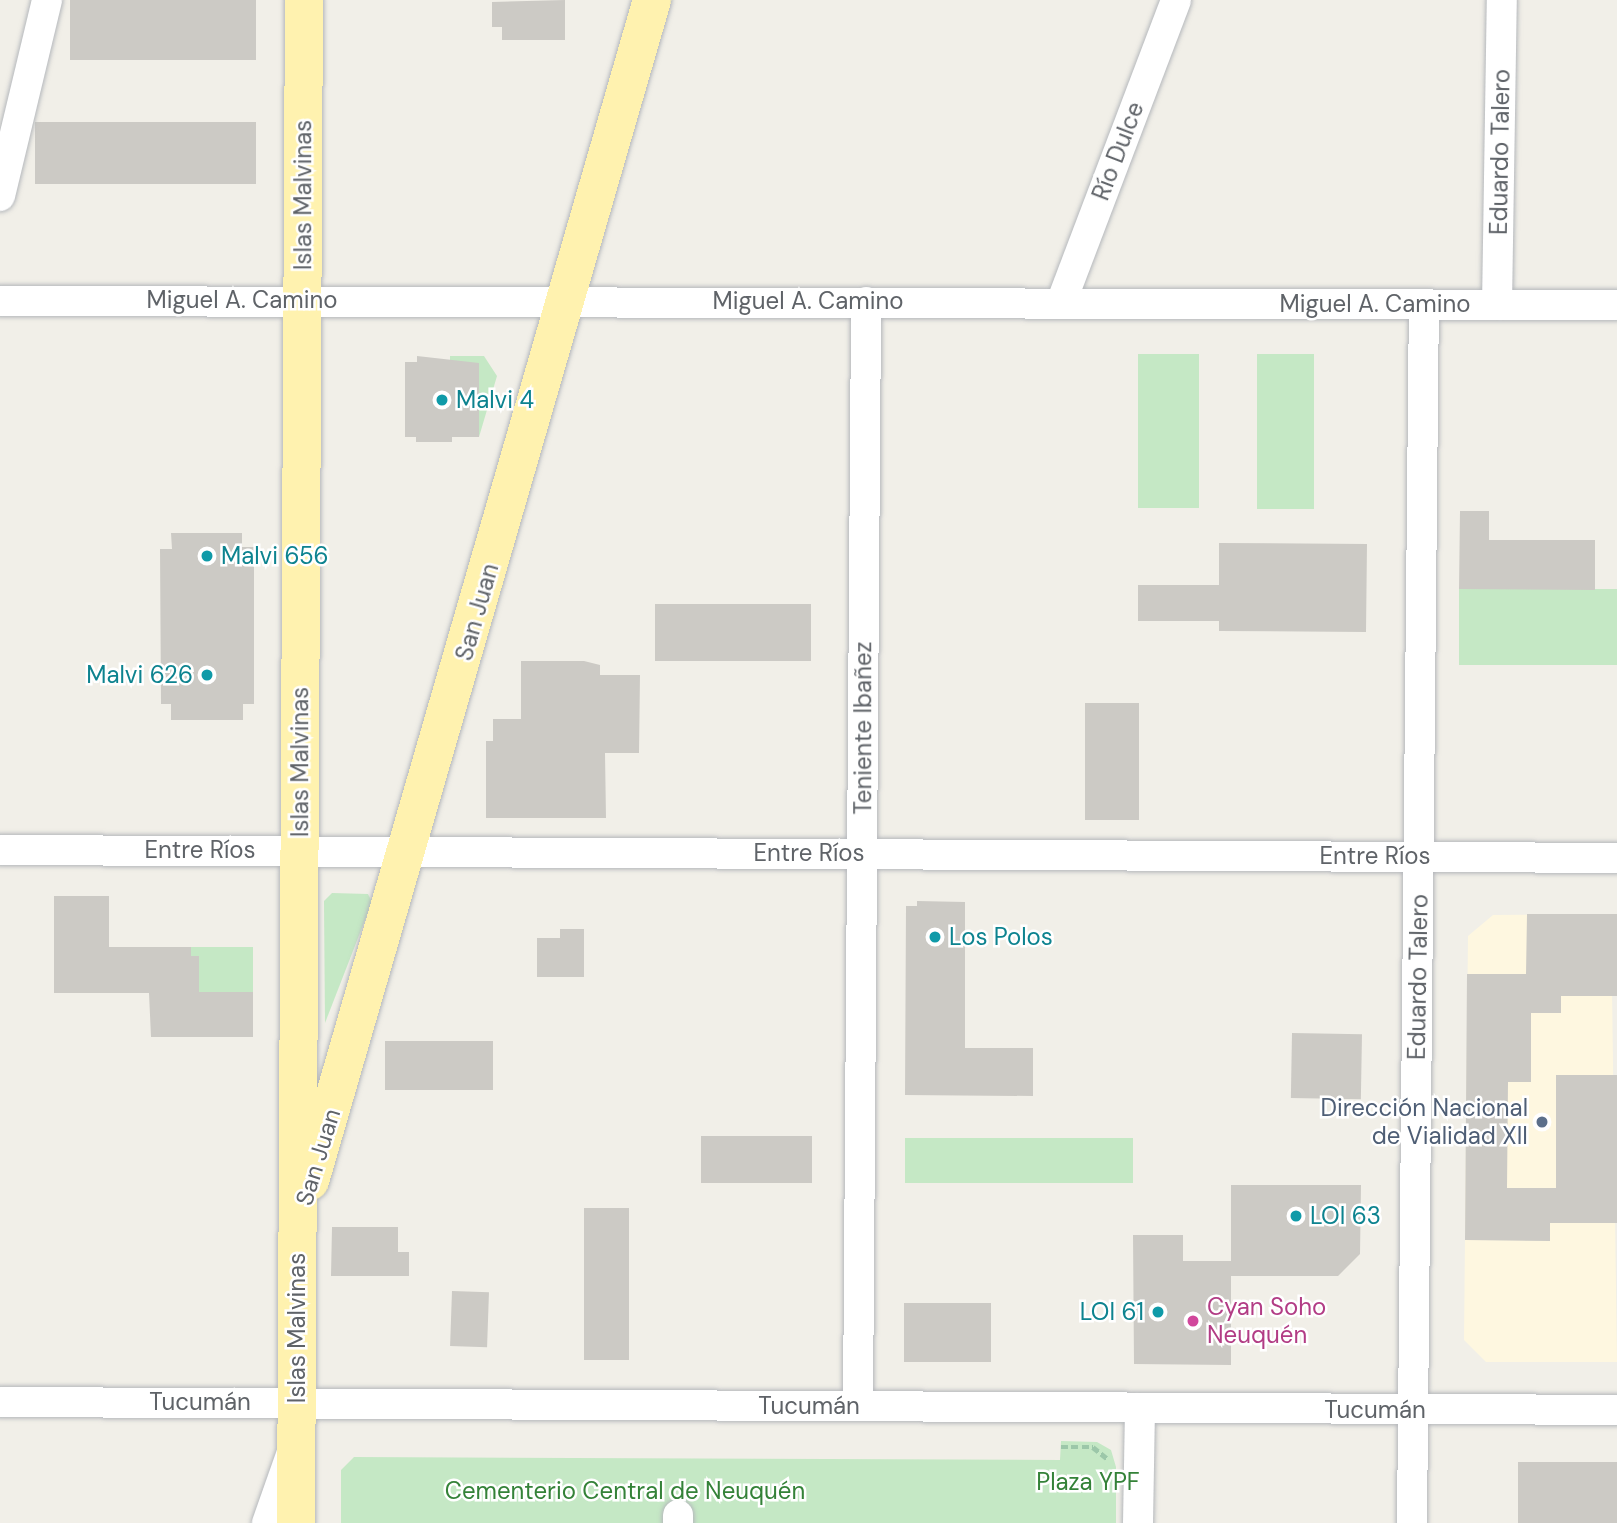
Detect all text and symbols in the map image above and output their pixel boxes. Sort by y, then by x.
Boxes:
street label: Eduardo Talero [1484,69,1516,235]
street label: Río Dulce [1086,98,1150,204]
street label: Islas Malvinas [289,120,317,270]
street label: Miguel A. Camino [147,286,337,314]
street label: Miguel A. Camino [713,287,903,315]
street label: Miguel A. Camino [1280,290,1470,318]
place label: Malvi 4 [456,386,534,414]
marker: Malvi 4 [434,392,450,408]
place label: Malvi 656 [221,542,329,570]
marker: Malvi 656 [199,548,215,564]
street label: San Juan [449,560,505,664]
street label: Teniente Ibañez [849,641,877,815]
place label: Malvi 626 [86,661,193,689]
marker: Malvi 626 [199,667,215,683]
street label: Islas Malvinas [286,687,314,837]
street label: Entre Ríos [144,836,256,864]
street label: Entre Ríos [753,839,865,867]
street label: Entre Ríos [1319,842,1431,870]
street label: Eduardo Talero [1402,894,1434,1060]
place label: Los Polos [949,923,1053,951]
marker: Los Polos [927,929,943,945]
place label: Dirección Nacional de Vialidad XII [1321,1094,1528,1150]
street label: San Juan [290,1105,346,1209]
marker: Dirección Nacional de Vialidad XII [1534,1114,1550,1130]
place label: LOI 63 [1310,1202,1381,1230]
marker: LOI 63 [1288,1208,1304,1224]
street label: Islas Malvinas [283,1253,311,1403]
place label: Cyan Soho Neuquén [1207,1293,1326,1349]
place label: LOI 61 [1080,1298,1144,1326]
marker: LOI 61 [1150,1304,1166,1320]
marker: Cyan Soho Neuquén [1185,1313,1201,1329]
street label: Tucumán [149,1388,251,1416]
street label: Tucumán [758,1392,860,1420]
street label: Tucumán [1324,1396,1426,1424]
park label: Plaza YPF [1036,1468,1140,1496]
park label: Cementerio Central de Neuquén [445,1477,805,1505]

